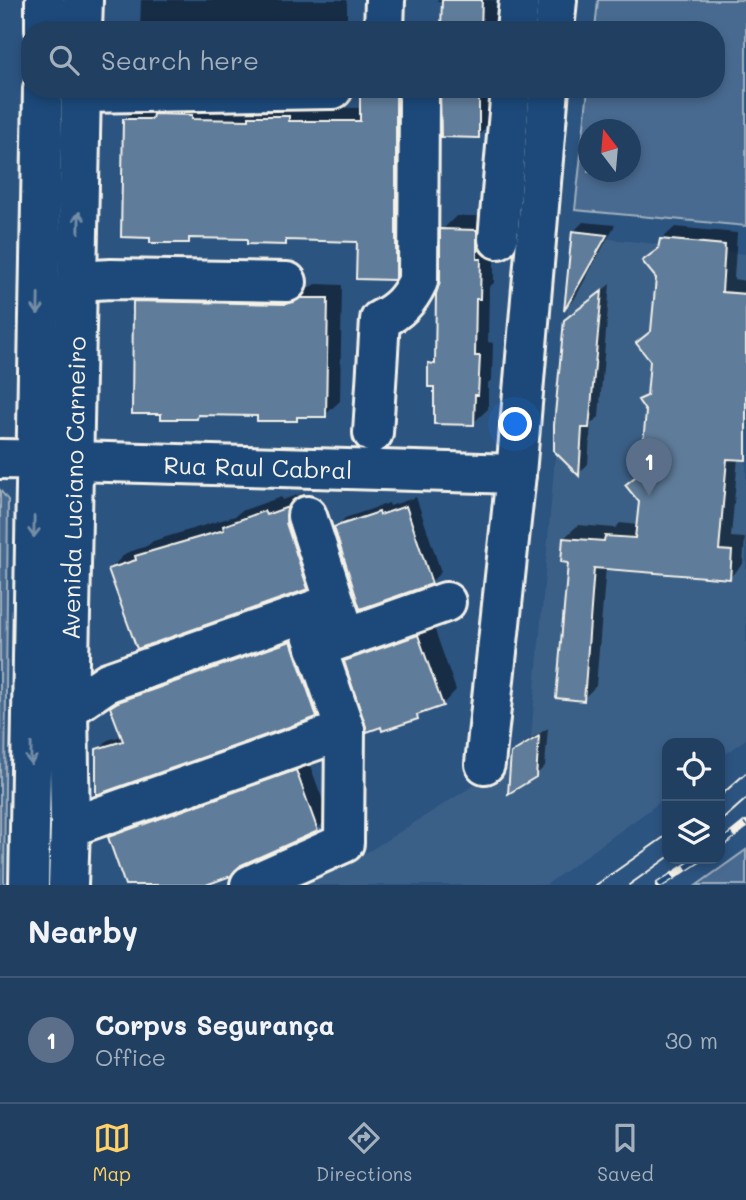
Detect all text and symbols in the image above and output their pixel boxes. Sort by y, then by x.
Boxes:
search box [21,21,725,98]
icon: search [45,41,83,79]
text: Search here [101,43,259,77]
north arrow [578,119,641,182]
one-way arrow [72,210,85,233]
one-way arrow [32,293,45,316]
street label: Avenida Luciano Carneiro [54,336,91,640]
your location [498,407,532,441]
pin: 1 [626,438,672,496]
street label: Rua Raul Cabral [163,448,353,485]
one-way arrow [27,515,41,538]
map controls [662,738,725,864]
button: locate [662,738,725,801]
one-way arrow [24,743,38,766]
button: layers [662,801,725,864]
text: Nearby [28,911,138,951]
text: Corpvs Segurança [95,1008,335,1042]
text: 1 [46,1025,56,1055]
text: 30 m [665,1025,718,1055]
text: Office [95,1042,166,1072]
tab: Map [92,1119,131,1186]
tab: Directions [316,1119,412,1186]
tab: Saved [597,1119,654,1186]

